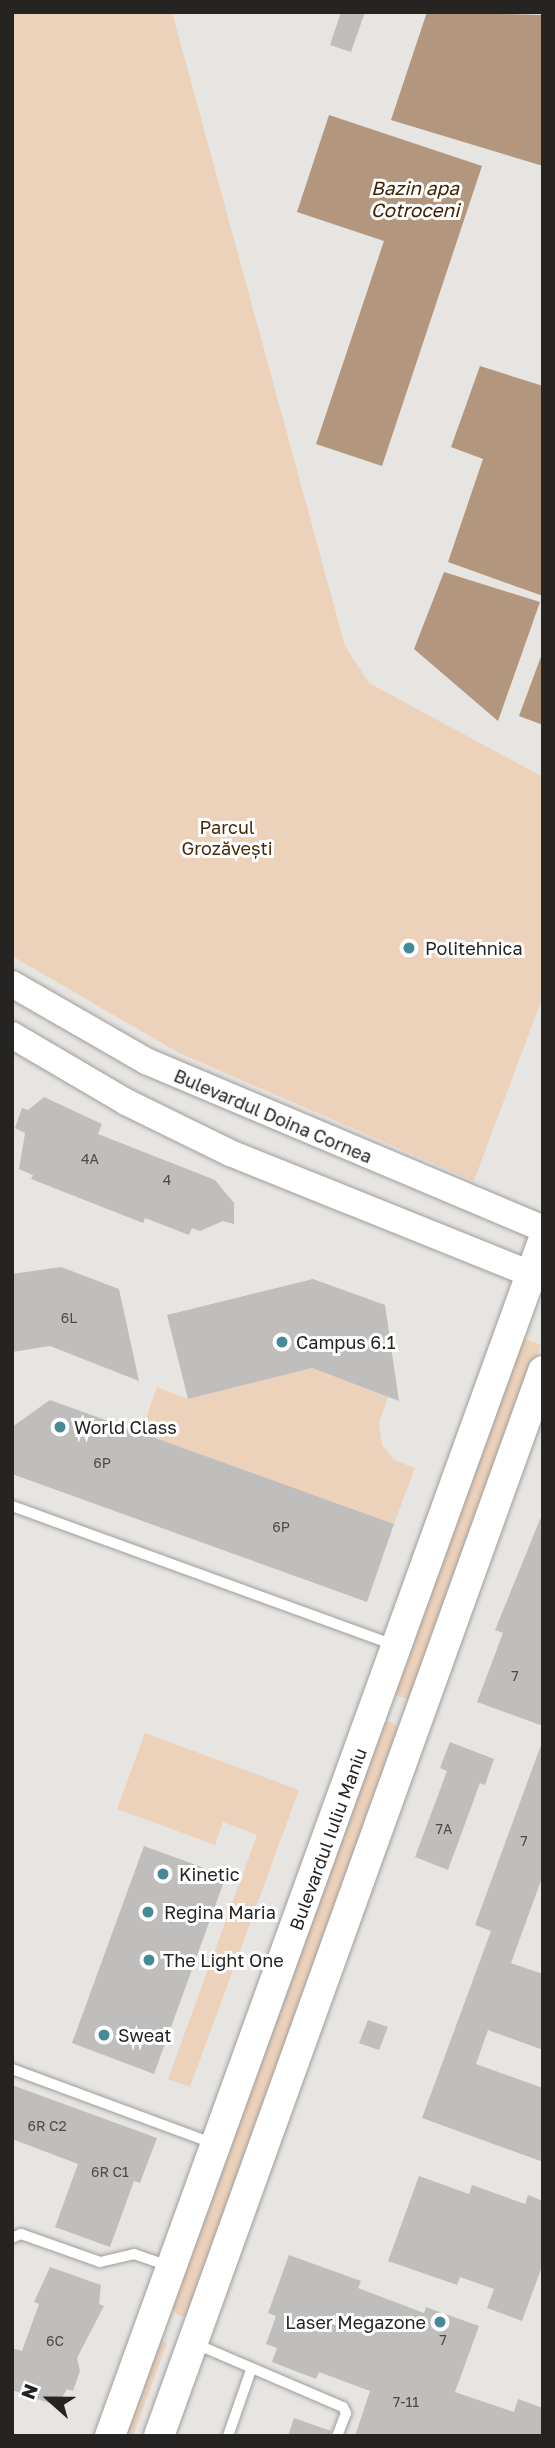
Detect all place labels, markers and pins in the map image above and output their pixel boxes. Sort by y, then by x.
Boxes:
place label: Politehnica [425,937,523,959]
marker: Politehnica [399,938,419,958]
place label: Campus 6.1 [296,1331,395,1353]
marker: Campus 6.1 [274,1334,290,1350]
place label: World Class [74,1416,177,1438]
marker: World Class [52,1419,68,1435]
place label: Kinetic [179,1863,240,1885]
marker: Kinetic [153,1864,173,1884]
place label: Regina Maria [164,1901,276,1923]
marker: Regina Maria [138,1902,158,1922]
place label: The Light One [163,1949,284,1971]
marker: The Light One [141,1952,157,1968]
place label: Sweat [118,2024,171,2046]
marker: Sweat [96,2027,112,2043]
place label: Laser Megazone [285,2311,426,2333]
marker: Laser Megazone [432,2314,448,2330]

